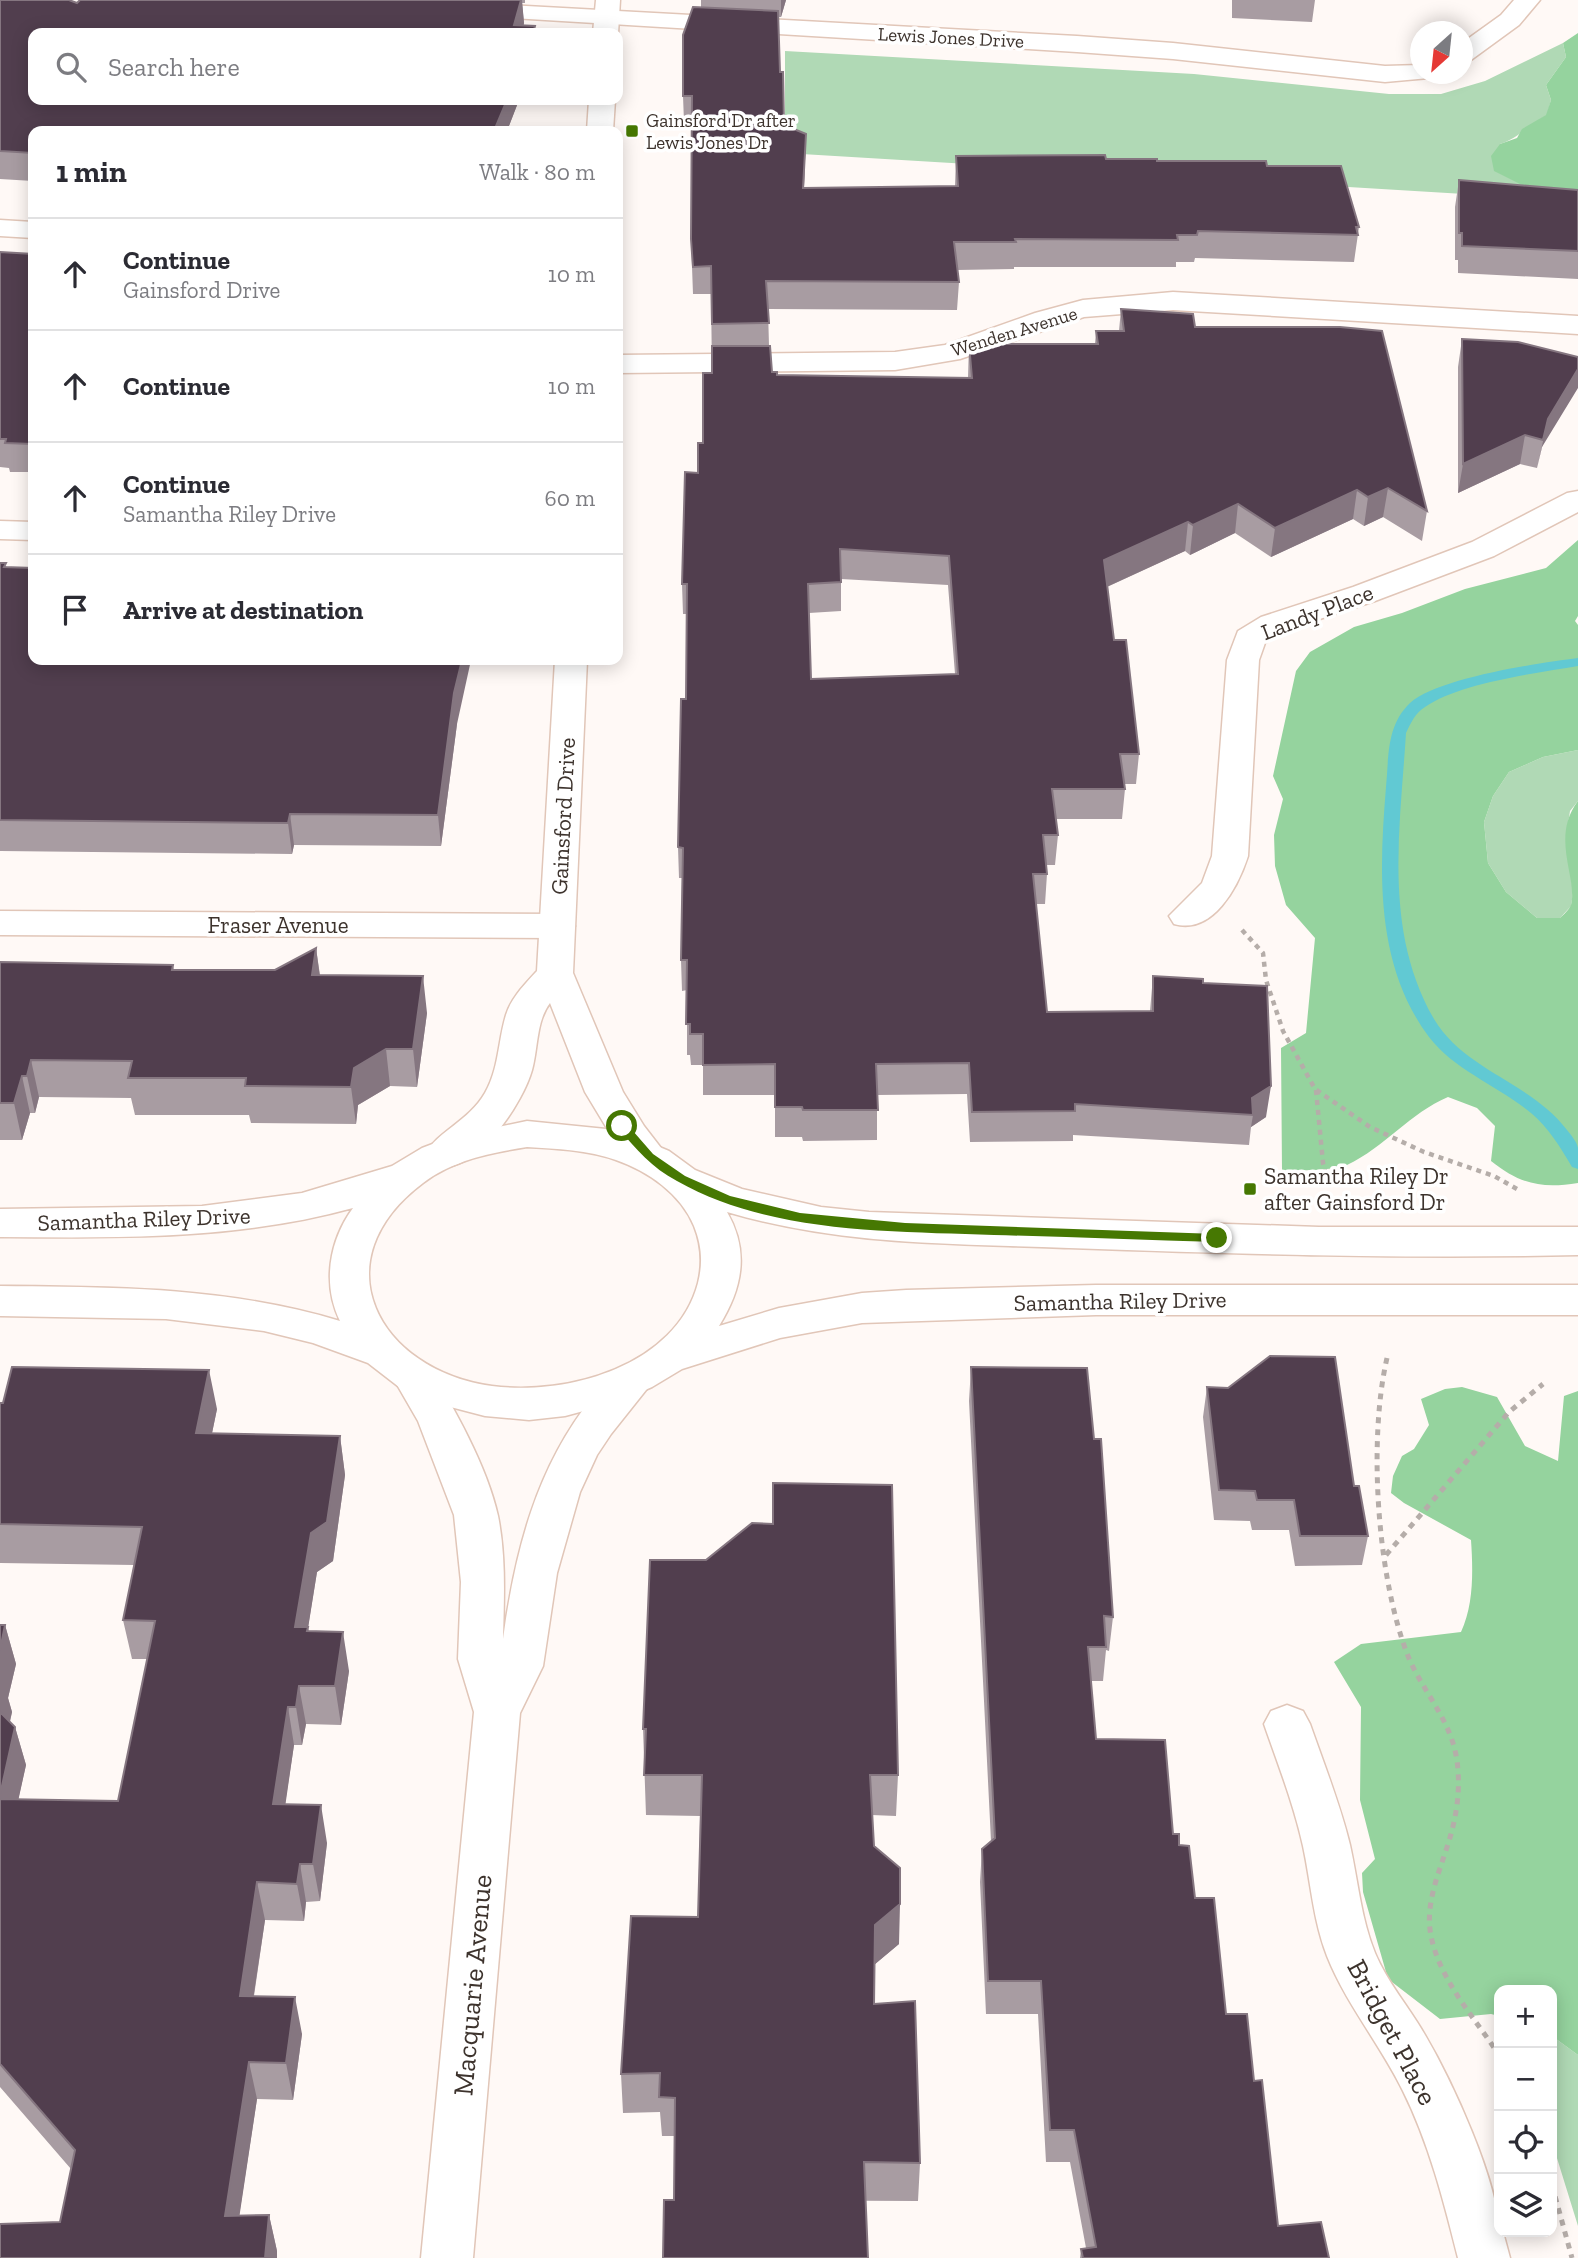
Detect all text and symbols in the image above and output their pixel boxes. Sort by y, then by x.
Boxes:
north arrow [1410,21,1473,84]
street label: Lewis Jones Drive [877,22,1025,53]
search box [28,28,623,105]
icon: search [52,48,90,86]
text: Search here [108,51,240,83]
place label: Gainsford Dr after Lewis Jones Dr [646,109,796,154]
marker: Gainsford Dr after Lewis Jones Dr [624,123,640,139]
text: 1 min [56,154,127,190]
text: Walk · 80 m [479,158,595,186]
text: Continue [123,244,230,276]
icon: ahead [56,255,94,293]
text: 10 m [548,260,595,288]
text: Gainsford Drive [123,276,280,304]
street label: Wenden Avenue [948,301,1080,362]
icon: ahead [56,367,94,405]
text: Continue [123,370,230,402]
text: 10 m [548,372,595,400]
text: Continue [123,468,230,500]
icon: ahead [56,479,94,517]
text: 60 m [544,484,595,512]
text: Samantha Riley Drive [123,500,336,528]
street label: Landy Place [1257,578,1377,646]
icon: arrive [56,591,94,629]
text: Arrive at destination [123,594,363,626]
street label: Gainsford Drive [545,737,581,895]
street label: Fraser Avenue [207,911,349,939]
route start [606,1110,637,1141]
place label: Samantha Riley Dr after Gainsford Dr [1264,1162,1449,1216]
marker: Samantha Riley Dr after Gainsford Dr [1242,1181,1258,1197]
street label: Samantha Riley Drive [37,1201,251,1237]
route end [1201,1222,1232,1253]
street label: Samantha Riley Drive [1013,1285,1227,1317]
street label: Macquarie Avenue [446,1873,499,2097]
street label: Bridget Place [1340,1954,1445,2111]
map controls [1494,1985,1557,2237]
button: + [1494,1985,1557,2048]
button: − [1494,2048,1557,2111]
button: locate [1494,2111,1557,2174]
button: layers [1494,2174,1557,2237]

